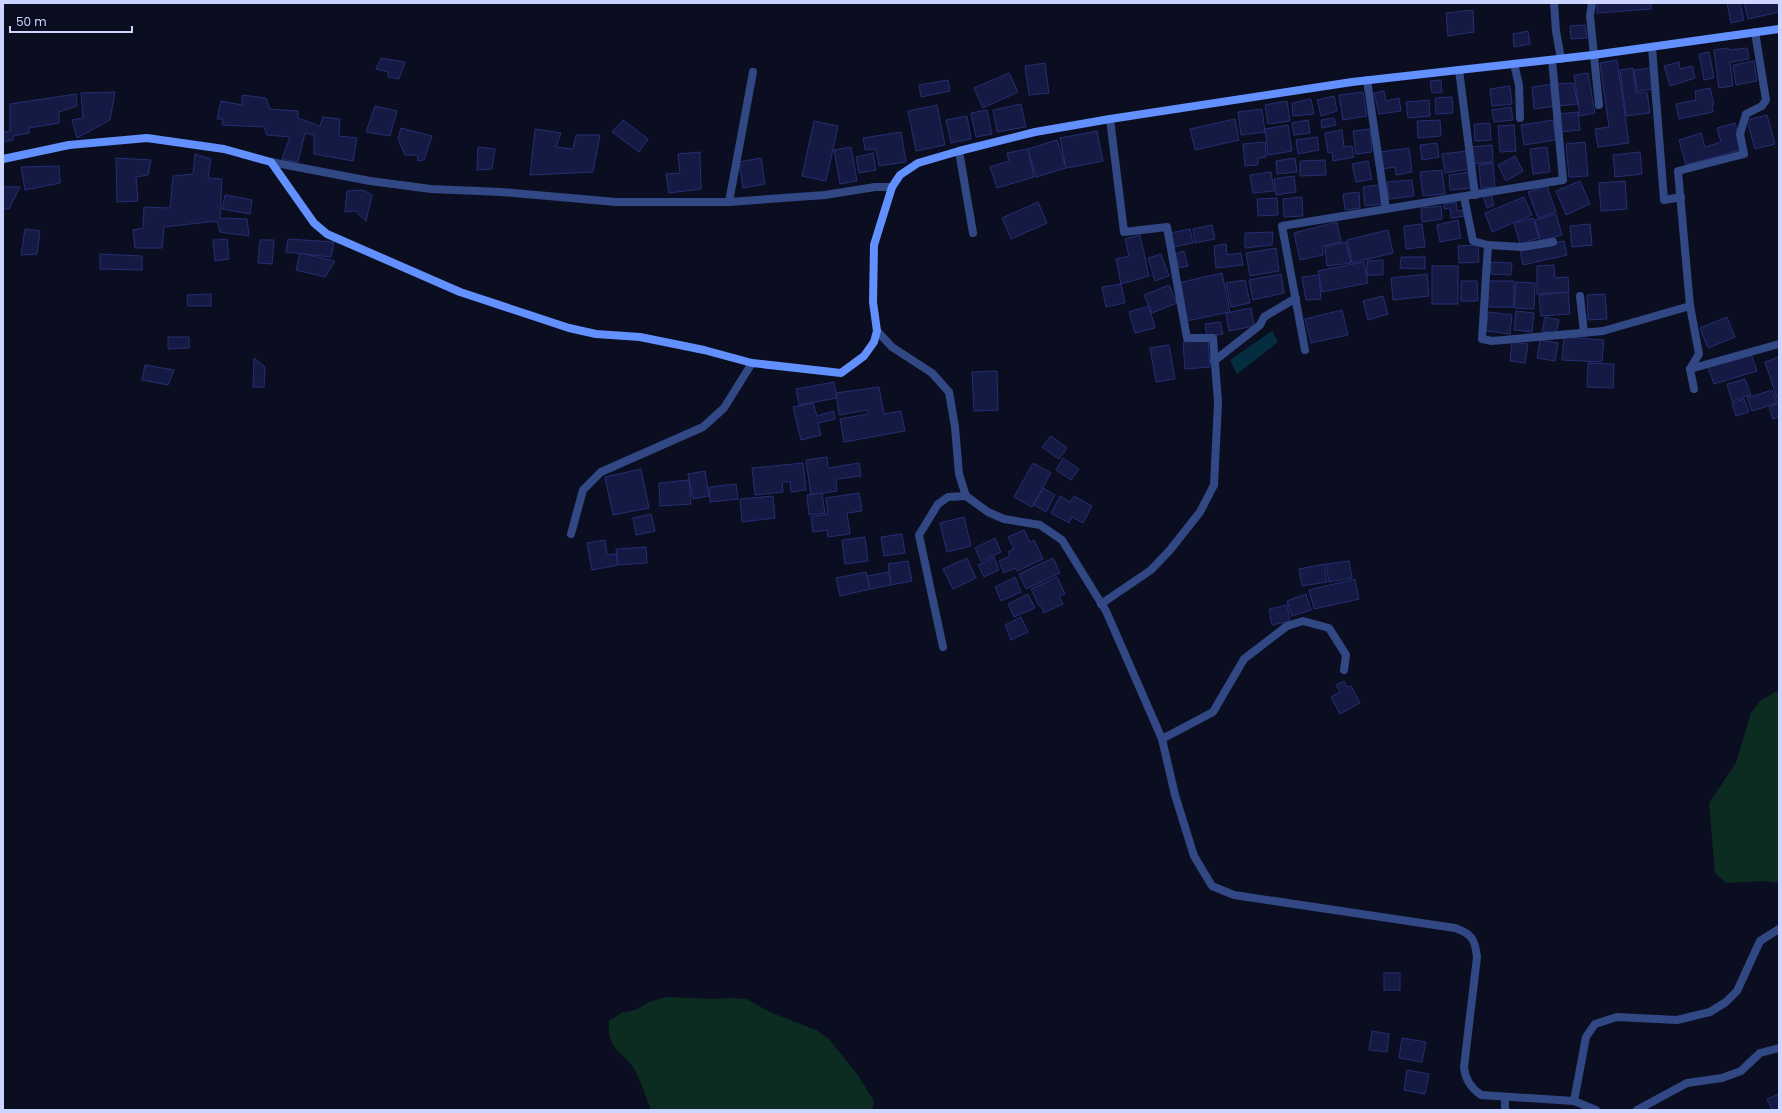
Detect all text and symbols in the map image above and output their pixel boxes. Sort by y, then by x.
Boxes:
scale bar [10,8,132,34]
text: 50 m [16,13,47,30]

